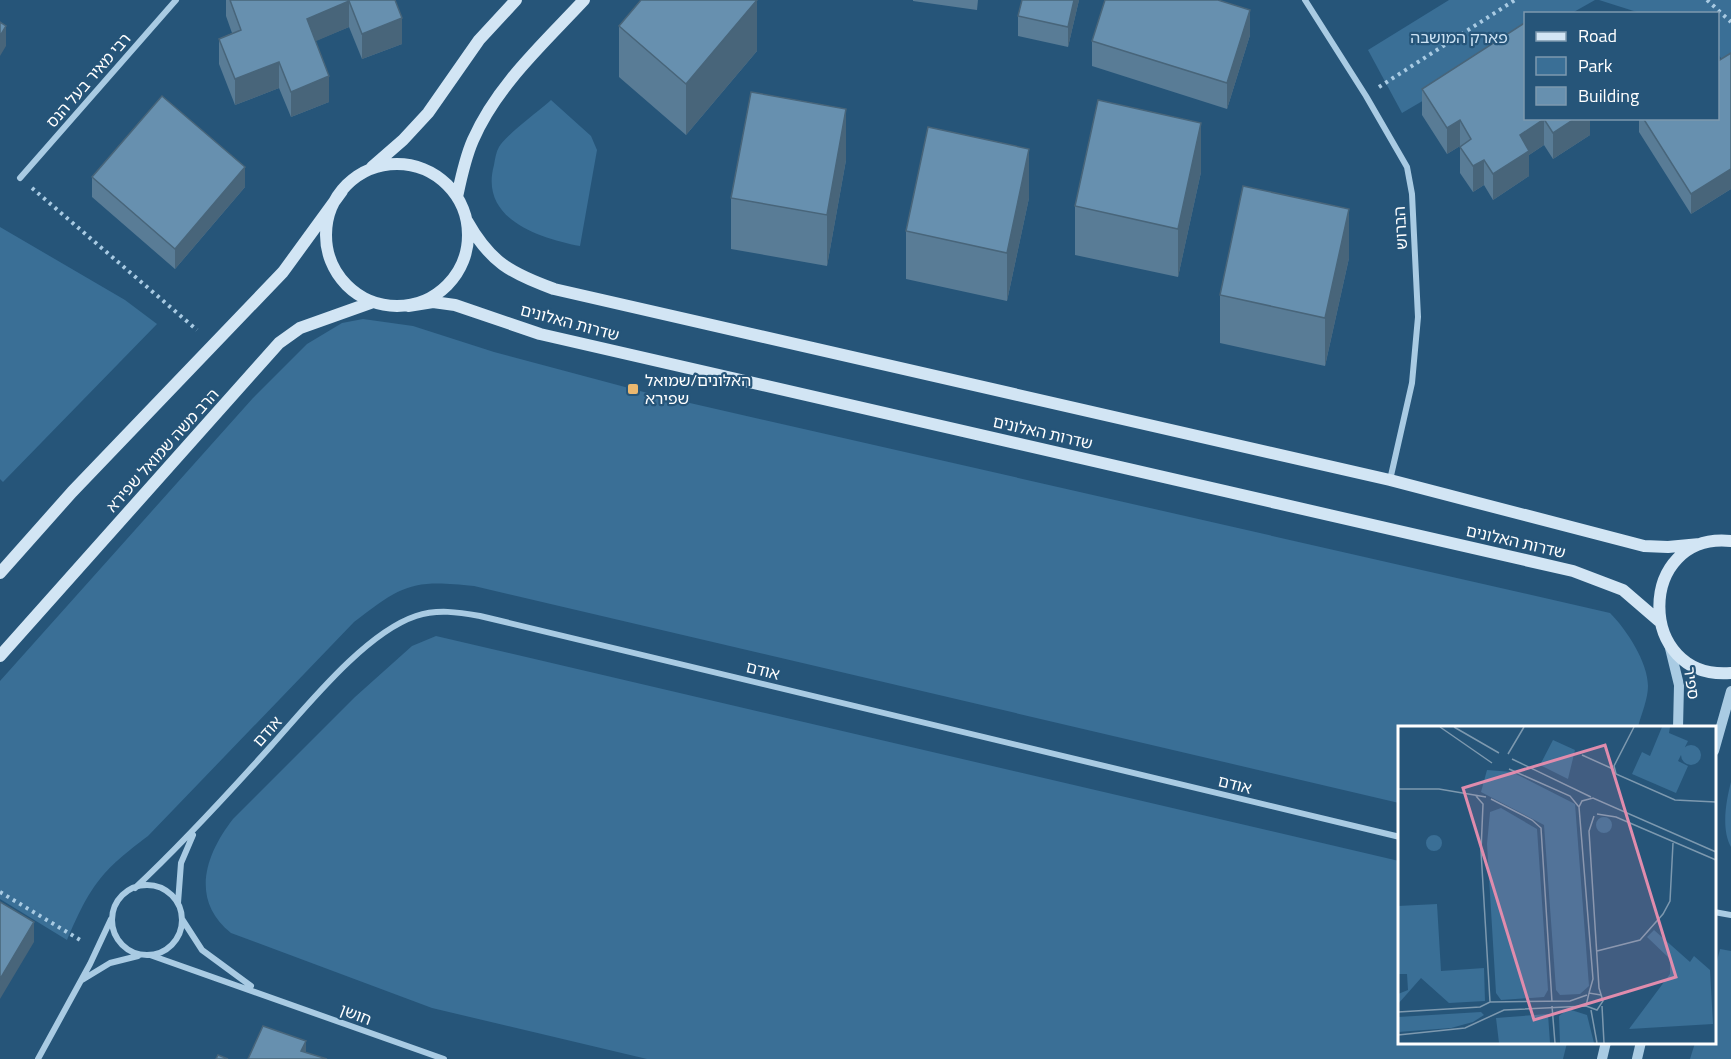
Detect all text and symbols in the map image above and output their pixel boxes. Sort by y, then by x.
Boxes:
legend [1524,12,1719,120]
text: Road [1578,22,1617,49]
park label: פארק המושבה [1410,25,1508,49]
street label: רבי מאיר בעל הנס [40,27,136,133]
text: Park [1578,52,1613,79]
text: Building [1578,82,1639,109]
street label: הברוש [1387,206,1413,250]
street label: שדרות האלונים [518,297,622,347]
place label: האלונים/שמואל שפירא [645,368,751,410]
marker: האלונים/שמואל שפירא [626,382,640,396]
street label: הרב משה שמואל שפירא [100,383,224,517]
street label: שדרות האלונים [991,409,1095,455]
street label: שדרות האלונים [1464,518,1568,564]
street label: אודם [744,654,782,686]
street label: ספיר [1678,665,1706,701]
street label: אודם [247,710,287,752]
inset map [1398,726,1716,1044]
street label: אודם [1216,768,1254,800]
street label: חושן [337,997,375,1031]

